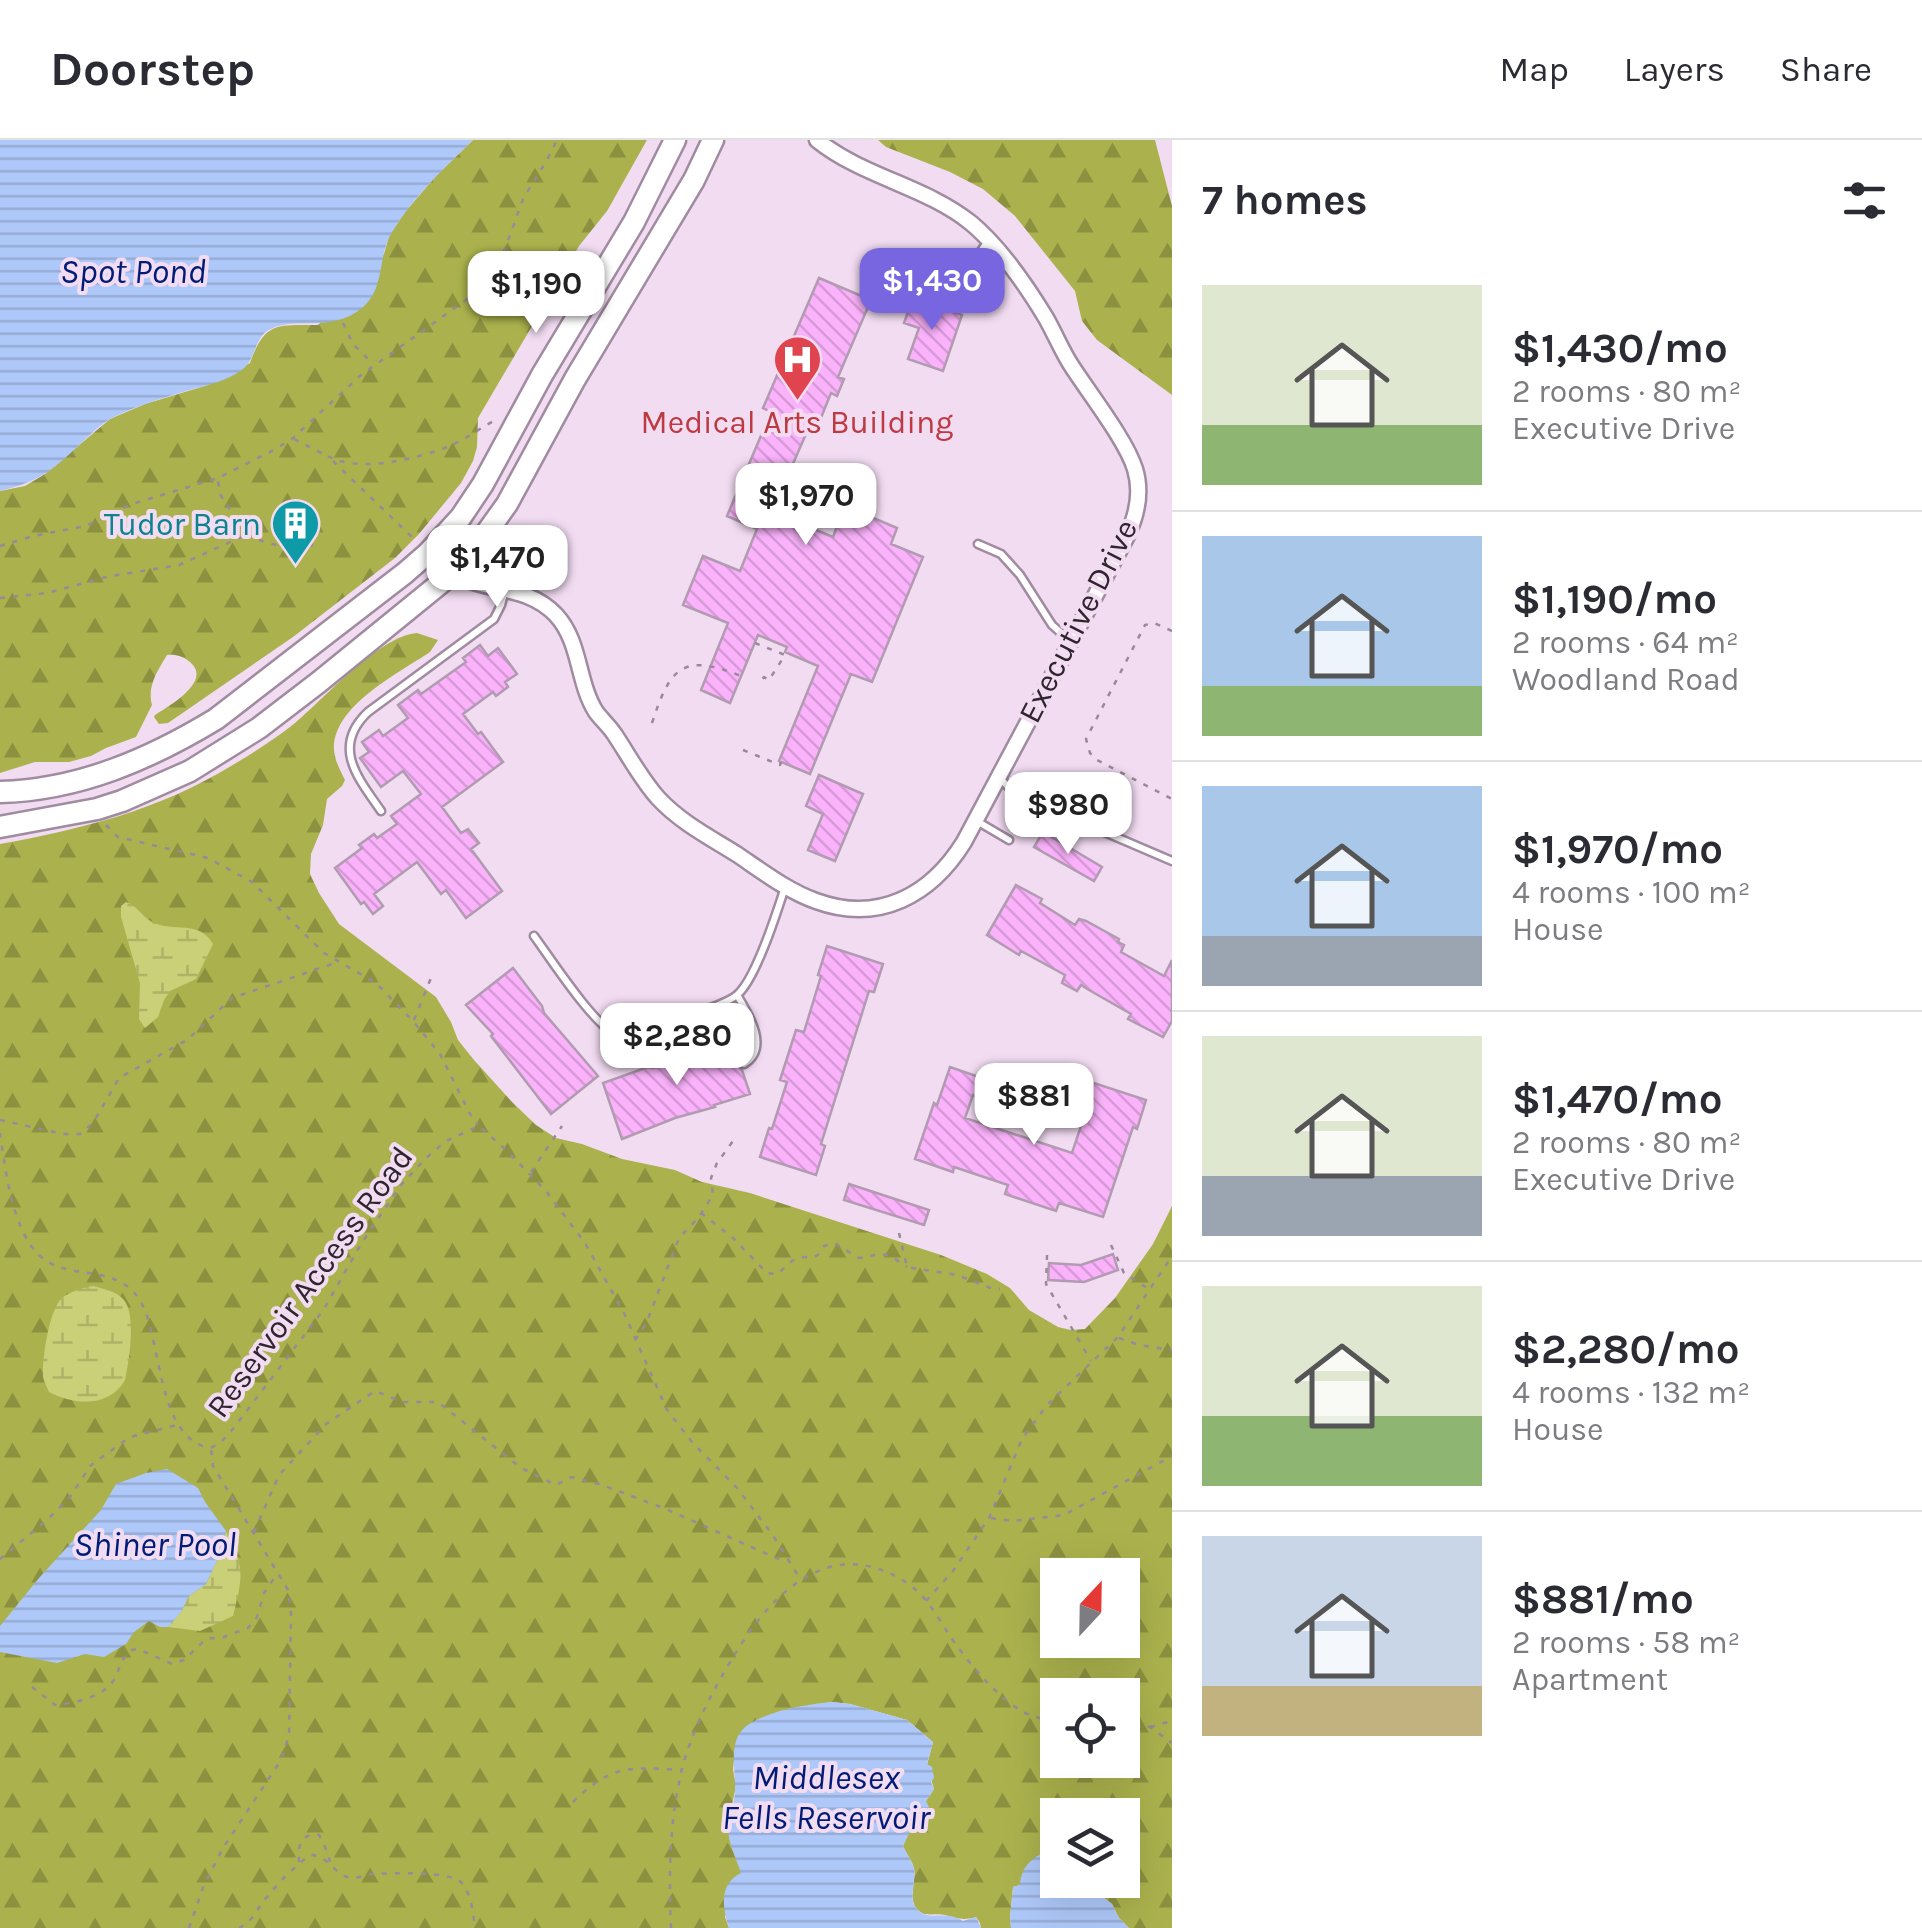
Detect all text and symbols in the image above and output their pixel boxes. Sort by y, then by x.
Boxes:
text: Doorstep [50,41,255,97]
text: Map [1499,49,1569,90]
text: Layers [1624,49,1725,90]
text: Share [1780,49,1872,90]
icon: filters [1837,173,1892,228]
text: 7 homes [1202,175,1368,225]
pin: $1,430 [851,248,1013,333]
water label: Spot Pond [60,251,206,292]
pin: $1,190 [455,251,617,336]
text: $1,430 [882,262,982,299]
text: $1,190 [490,265,582,302]
text: $1,430/mo [1512,323,1728,373]
icon: home [1282,325,1402,445]
hospital icon: Medical Arts Building [771,334,823,402]
text: 2 rooms · 80 m² [1512,373,1741,410]
place label: Medical Arts Building [641,404,953,441]
text: Executive Drive [1512,410,1735,447]
pin: $1,970 [725,463,887,548]
text: $1,970 [757,477,855,514]
building icon: Tudor Barn [270,498,322,566]
place label: Tudor Barn [104,506,261,543]
street label: Executive Drive [1011,513,1145,729]
pin: $1,470 [416,525,578,610]
text: $1,470 [449,539,545,576]
text: $1,190/mo [1512,574,1717,624]
icon: home [1282,576,1402,696]
text: 2 rooms · 64 m² [1512,624,1739,661]
text: Woodland Road [1512,661,1740,698]
pin: $980 [1009,772,1127,857]
text: $980 [1027,786,1109,823]
text: $1,970/mo [1512,824,1723,874]
icon: home [1282,826,1402,946]
text: 4 rooms · 100 m² [1512,874,1751,911]
text: House [1512,911,1604,948]
pin: $2,280 [596,1003,758,1088]
text: $2,280 [622,1017,732,1054]
pin: $881 [975,1063,1093,1148]
text: $1,470/mo [1512,1074,1722,1124]
icon: home [1282,1076,1402,1196]
text: $881 [997,1077,1071,1114]
text: 2 rooms · 80 m² [1512,1124,1741,1161]
street label: Reservoir Access Road [199,1139,421,1425]
text: Executive Drive [1512,1161,1735,1198]
text: $2,280/mo [1512,1324,1740,1374]
icon: home [1282,1326,1402,1446]
text: 4 rooms · 132 m² [1512,1374,1750,1411]
text: House [1512,1411,1604,1448]
water label: Shiner Pool [74,1524,236,1565]
north arrow [1040,1558,1140,1658]
map controls [1040,1558,1140,1898]
text: $881/mo [1512,1574,1694,1624]
icon: home [1282,1576,1402,1696]
text: 2 rooms · 58 m² [1512,1624,1740,1661]
text: Apartment [1512,1661,1668,1698]
button: locate [1040,1678,1140,1778]
water label: Middlesex Fells Reservoir [722,1757,931,1838]
button: layers [1040,1798,1140,1898]

